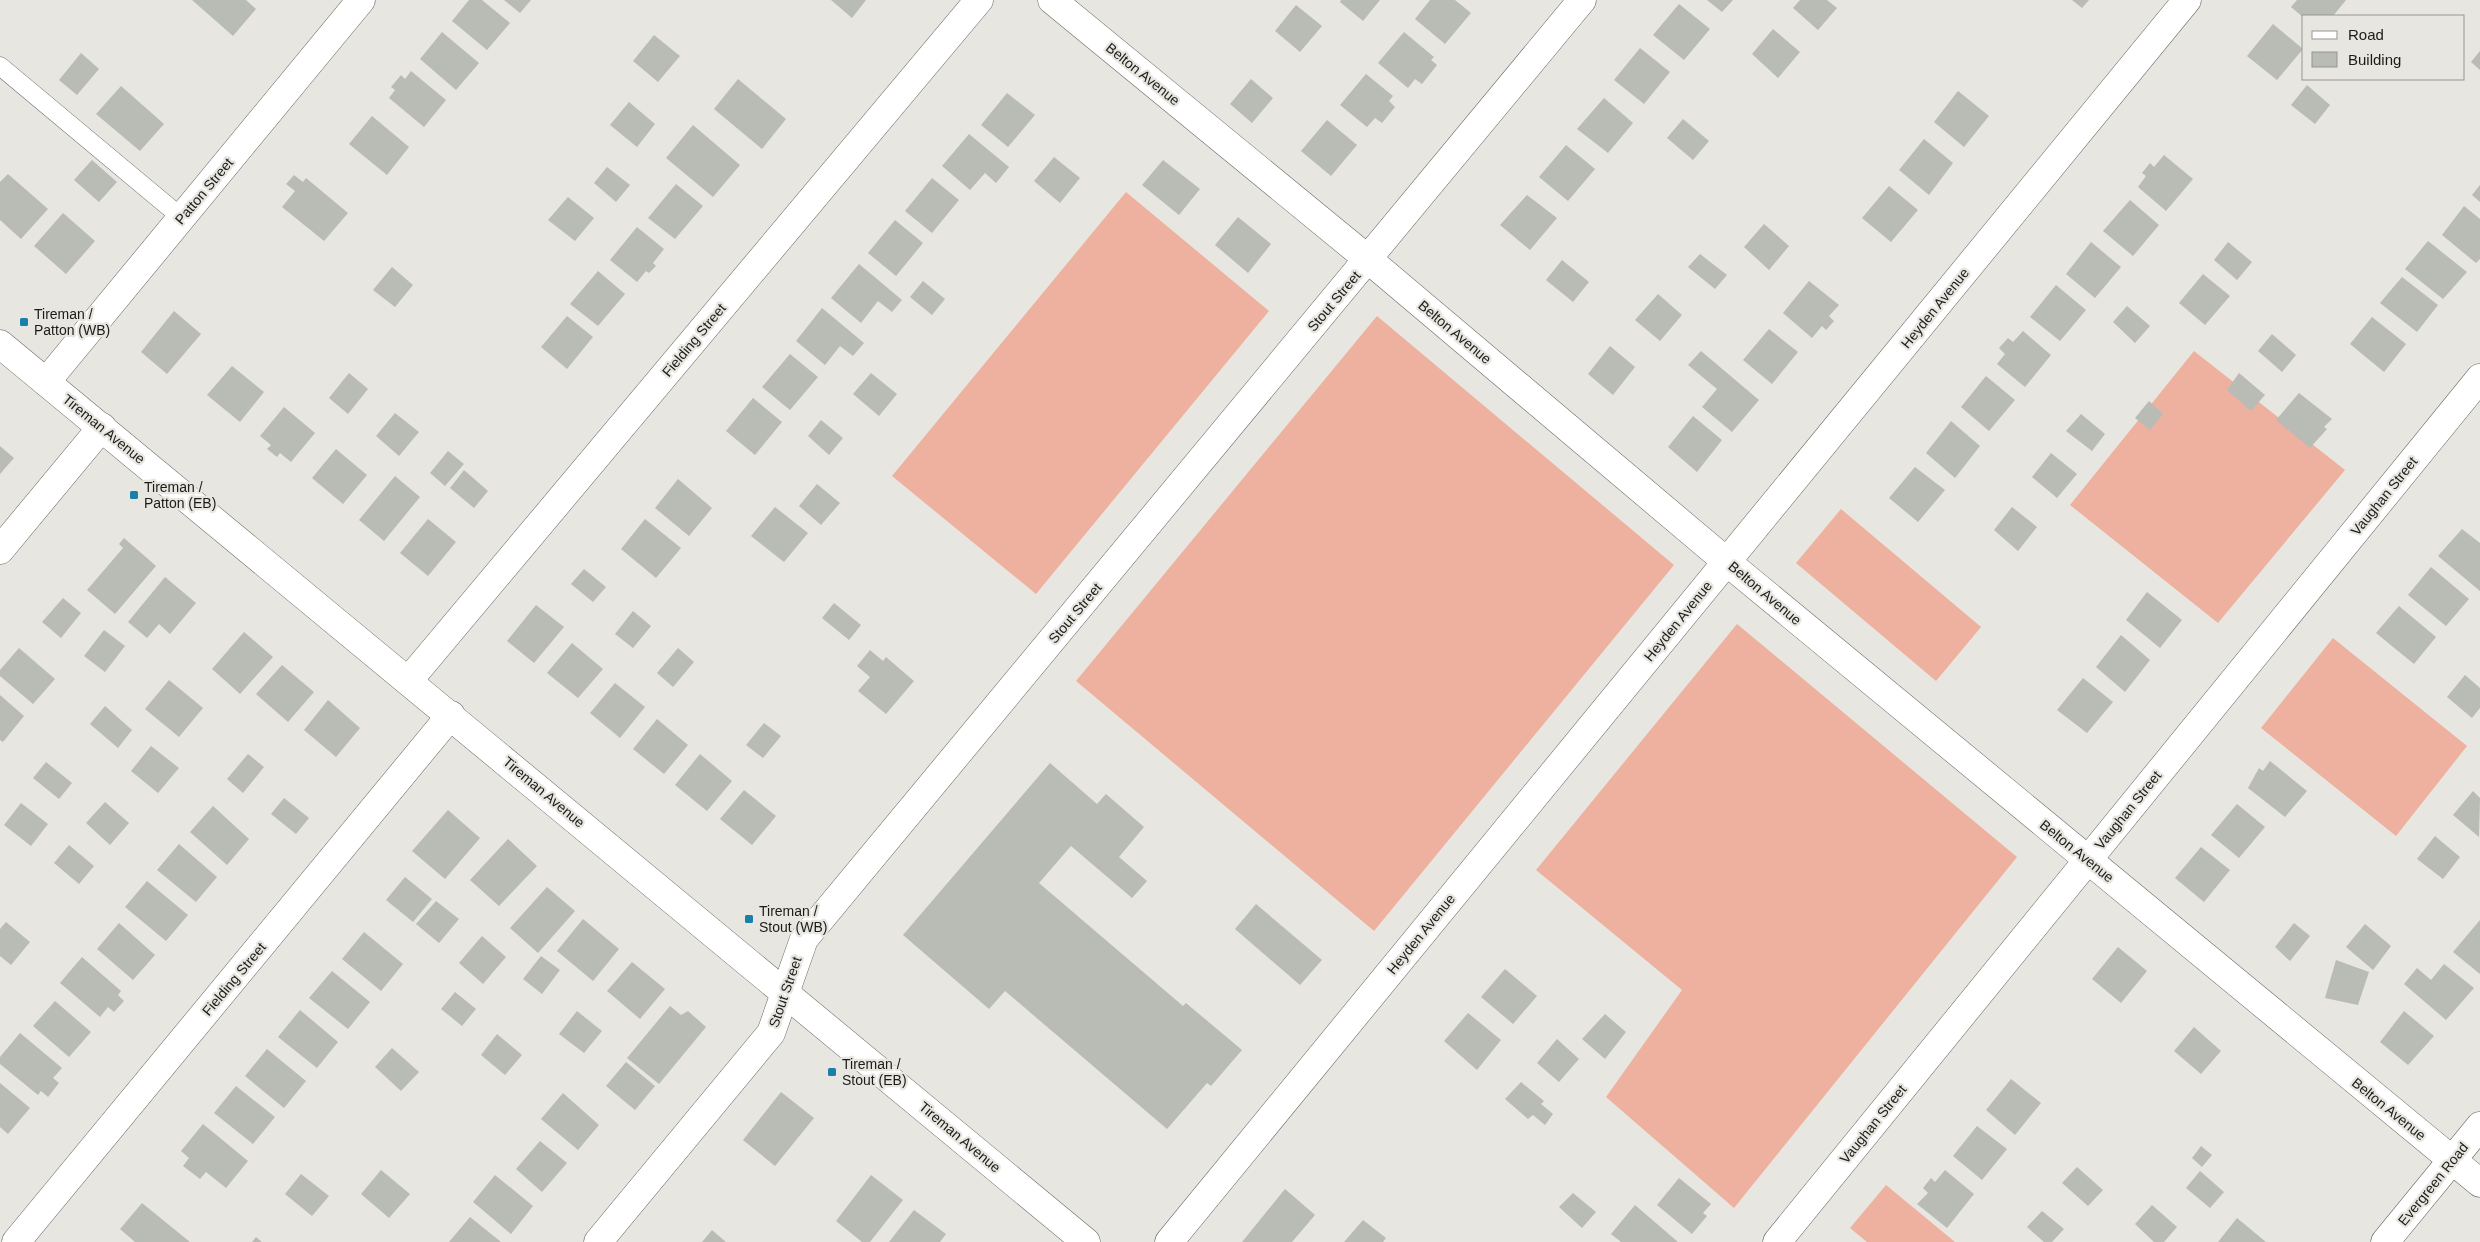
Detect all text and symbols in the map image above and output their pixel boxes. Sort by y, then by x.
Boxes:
legend [2302,15,2465,80]
text: Road [2348,26,2384,43]
street label: Belton Avenue [1103,39,1183,109]
text: Building [2348,51,2401,68]
street label: Patton Street [172,154,236,227]
street label: Heyden Avenue [1898,264,1972,351]
street label: Stout Street [1304,267,1364,334]
street label: Belton Avenue [1415,297,1495,367]
street label: Fielding Street [659,300,729,380]
place label: Tireman / Patton (WB) [34,306,110,338]
marker: Tireman / Patton (WB) [18,316,30,328]
street label: Tireman Avenue [60,391,149,467]
street label: Vaughan Street [2347,453,2421,538]
place label: Tireman / Patton (EB) [144,479,216,511]
marker: Tireman / Patton (EB) [128,489,140,501]
street label: Belton Avenue [1725,558,1805,628]
street label: Heyden Avenue [1641,577,1715,664]
street label: Stout Street [1045,579,1105,646]
street label: Tireman Avenue [500,753,588,831]
street label: Vaughan Street [2091,767,2165,852]
street label: Belton Avenue [2037,816,2117,886]
street label: Heyden Avenue [1384,890,1458,977]
place label: Tireman / Stout (WB) [759,903,827,935]
marker: Tireman / Stout (WB) [743,913,755,925]
street label: Fielding Street [199,939,269,1019]
street label: Stout Street [765,954,805,1030]
place label: Tireman / Stout (EB) [842,1056,907,1088]
marker: Tireman / Stout (EB) [826,1066,838,1078]
street label: Belton Avenue [2349,1074,2429,1144]
street label: Vaughan Street [1836,1081,1910,1166]
street label: Tireman Avenue [916,1098,1004,1176]
street label: Evergreen Road [2395,1139,2471,1229]

